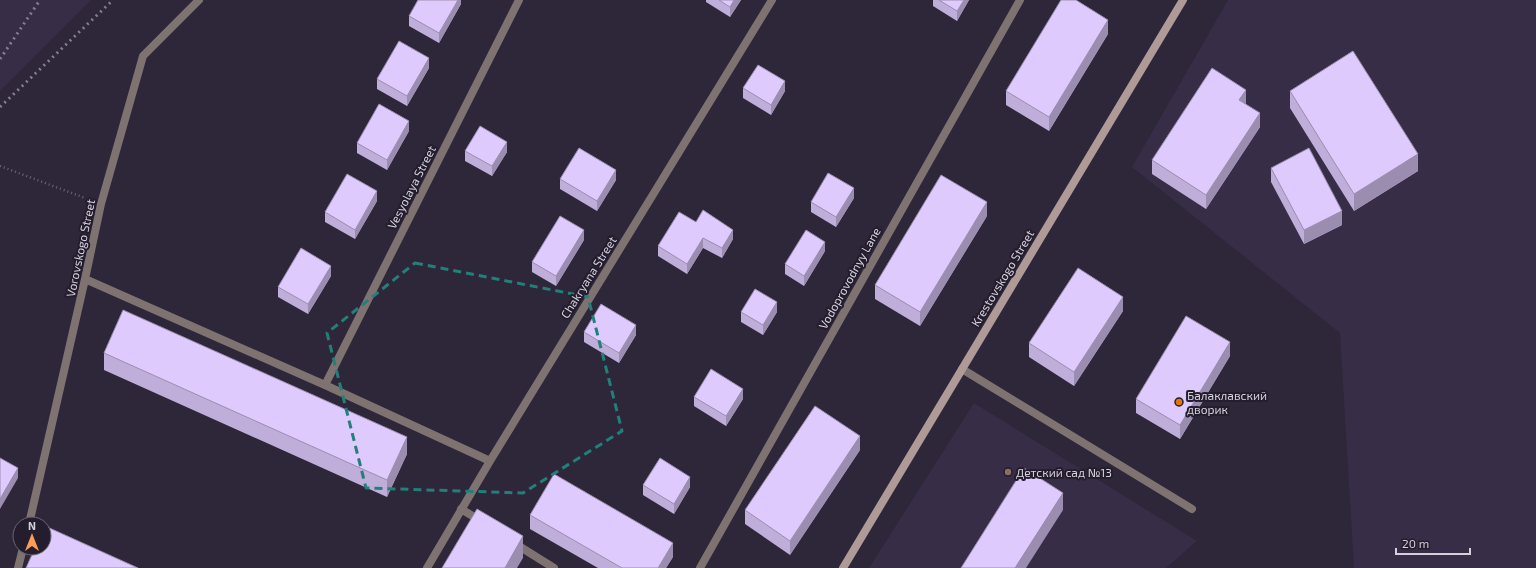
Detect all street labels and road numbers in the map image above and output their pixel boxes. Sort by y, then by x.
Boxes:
street label: Vesyolaya Street [384,143,438,231]
street label: Vorovskogo Street [63,197,97,298]
street label: Vodoprovodnyy Lane [815,225,883,331]
street label: Krestovskogo Street [968,227,1037,329]
street label: Chakryana Street [557,233,619,320]

